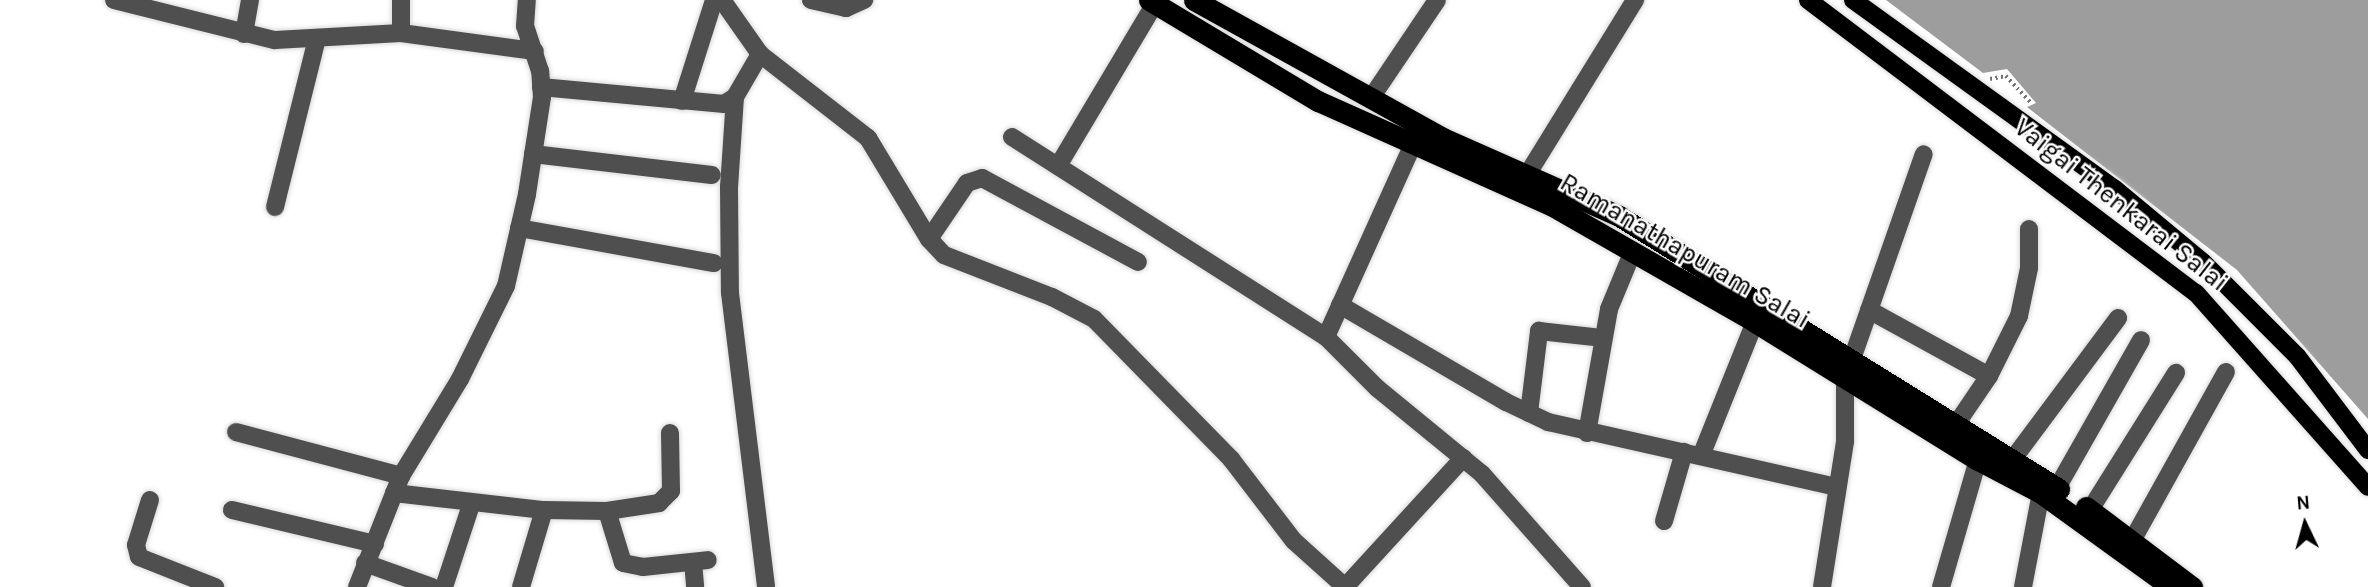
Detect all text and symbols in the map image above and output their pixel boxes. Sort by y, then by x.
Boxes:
street label: Vaigai Thenkarai Salai [2008,112,2234,298]
street label: Ramanathapuram Salai [1555,167,1815,335]
north arrow [2270,489,2340,559]
text: N [2295,492,2311,515]

